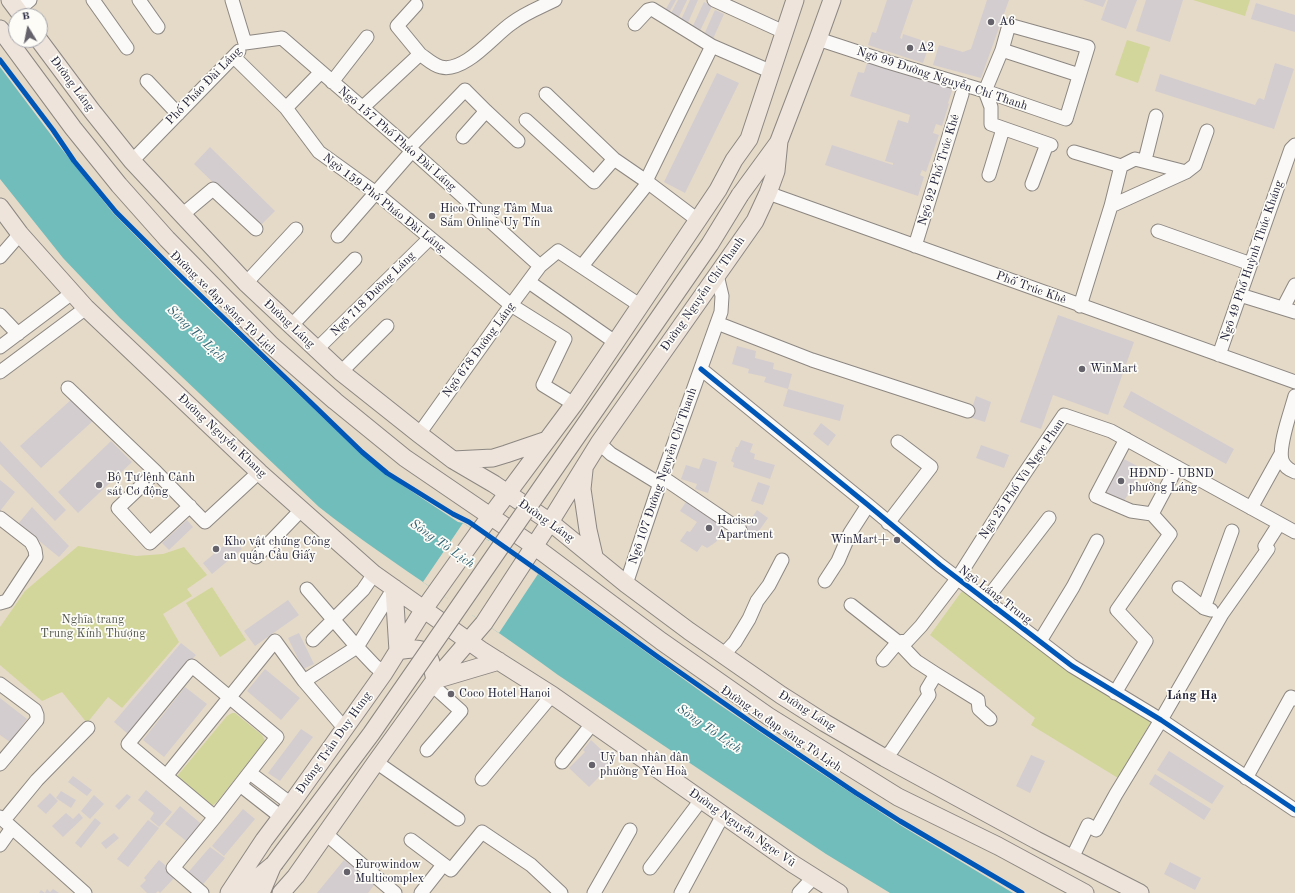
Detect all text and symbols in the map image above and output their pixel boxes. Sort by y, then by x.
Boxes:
north arrow [8,8,48,48]
text: B [21,11,31,23]
place label: A6 [999,15,1015,29]
marker: A6 [986,17,996,27]
place label: A2 [918,41,934,55]
marker: A2 [905,43,915,53]
street label: Phố Pháo Đài Láng [163,44,245,128]
street label: Ngõ 99 Đường Nguyễn Chí Thanh [855,44,1029,114]
street label: Đường Láng [47,54,97,114]
street label: Ngõ 157 Phố Pháo Đài Láng [335,84,459,194]
street label: Ngõ 92 Phố Trúc Khê [915,112,963,228]
street label: Ngõ 159 Phố Pháo Đài Láng [320,151,448,255]
street label: Ngõ 49 Phố Huỳnh Thúc Kháng [1218,179,1286,343]
place label: Hico Trung Tâm Mua Sắm Online Uy Tín [440,202,553,230]
marker: Hico Trung Tâm Mua Sắm Online Uy Tín [427,211,437,221]
street label: Đường Nguyễn Chí Thanh [658,234,748,354]
street label: Đường xe đạp sông Tô Lịch [167,248,279,358]
street label: Ngõ 718 Đường Láng [328,249,418,339]
street label: Phố Trúc Khê [994,269,1068,307]
street label: Đường Láng [260,297,318,351]
street label: Ngõ 678 Đường Láng [440,300,518,400]
water label: Sông Tô Lịch [163,302,229,366]
place label: WinMart [1090,362,1137,376]
marker: WinMart [1077,364,1087,374]
street label: Ngõ 107 Đường Nguyễn Chí Thanh [626,386,700,566]
street label: Đường Nguyễn Khang [175,391,269,481]
street label: Ngõ 25 Phố Vũ Ngọc Phan [976,416,1068,542]
place label: HĐND - UBND phường Láng [1129,467,1214,495]
place label: Bộ Tư lệnh Cảnh sát Cơ động [107,471,195,499]
marker: HĐND - UBND phường Láng [1116,476,1126,486]
marker: Bộ Tư lệnh Cảnh sát Cơ động [94,480,104,490]
street label: Đường Láng [515,497,577,545]
place label: Hacisco Apartment [717,514,773,542]
water label: Sông Tô Lịch [407,516,477,572]
marker: Hacisco Apartment [704,523,714,533]
place label: WinMart+ [831,533,889,547]
place label: Kho vật chứng Công an quận Cầu Giấy [224,535,330,563]
marker: WinMart+ [892,535,902,545]
marker: Kho vật chứng Công an quận Cầu Giấy [211,544,221,554]
street label: Ngõ Láng Trung [955,563,1035,627]
park label: Nghĩa trang Trung Kính Thượng [40,613,146,641]
street label: Đường xe đạp sông Tô Lịch [718,683,844,775]
place label: Coco Hotel Hanoi [459,687,550,701]
street label: Đường Láng [776,688,838,734]
district label: Láng Hạ [1167,688,1217,704]
street label: Đường Trần Duy Hưng [293,689,375,797]
marker: Coco Hotel Hanoi [446,689,456,699]
water label: Sông Tô Lịch [674,701,744,757]
place label: Uỷ ban nhân dân phường Yên Hoà [600,751,688,779]
marker: Uỷ ban nhân dân phường Yên Hoà [587,760,597,770]
street label: Đường Nguyễn Ngọc Vũ [686,786,798,870]
place label: Eurowindow Multicomplex [355,858,424,886]
marker: Eurowindow Multicomplex [342,867,352,877]

